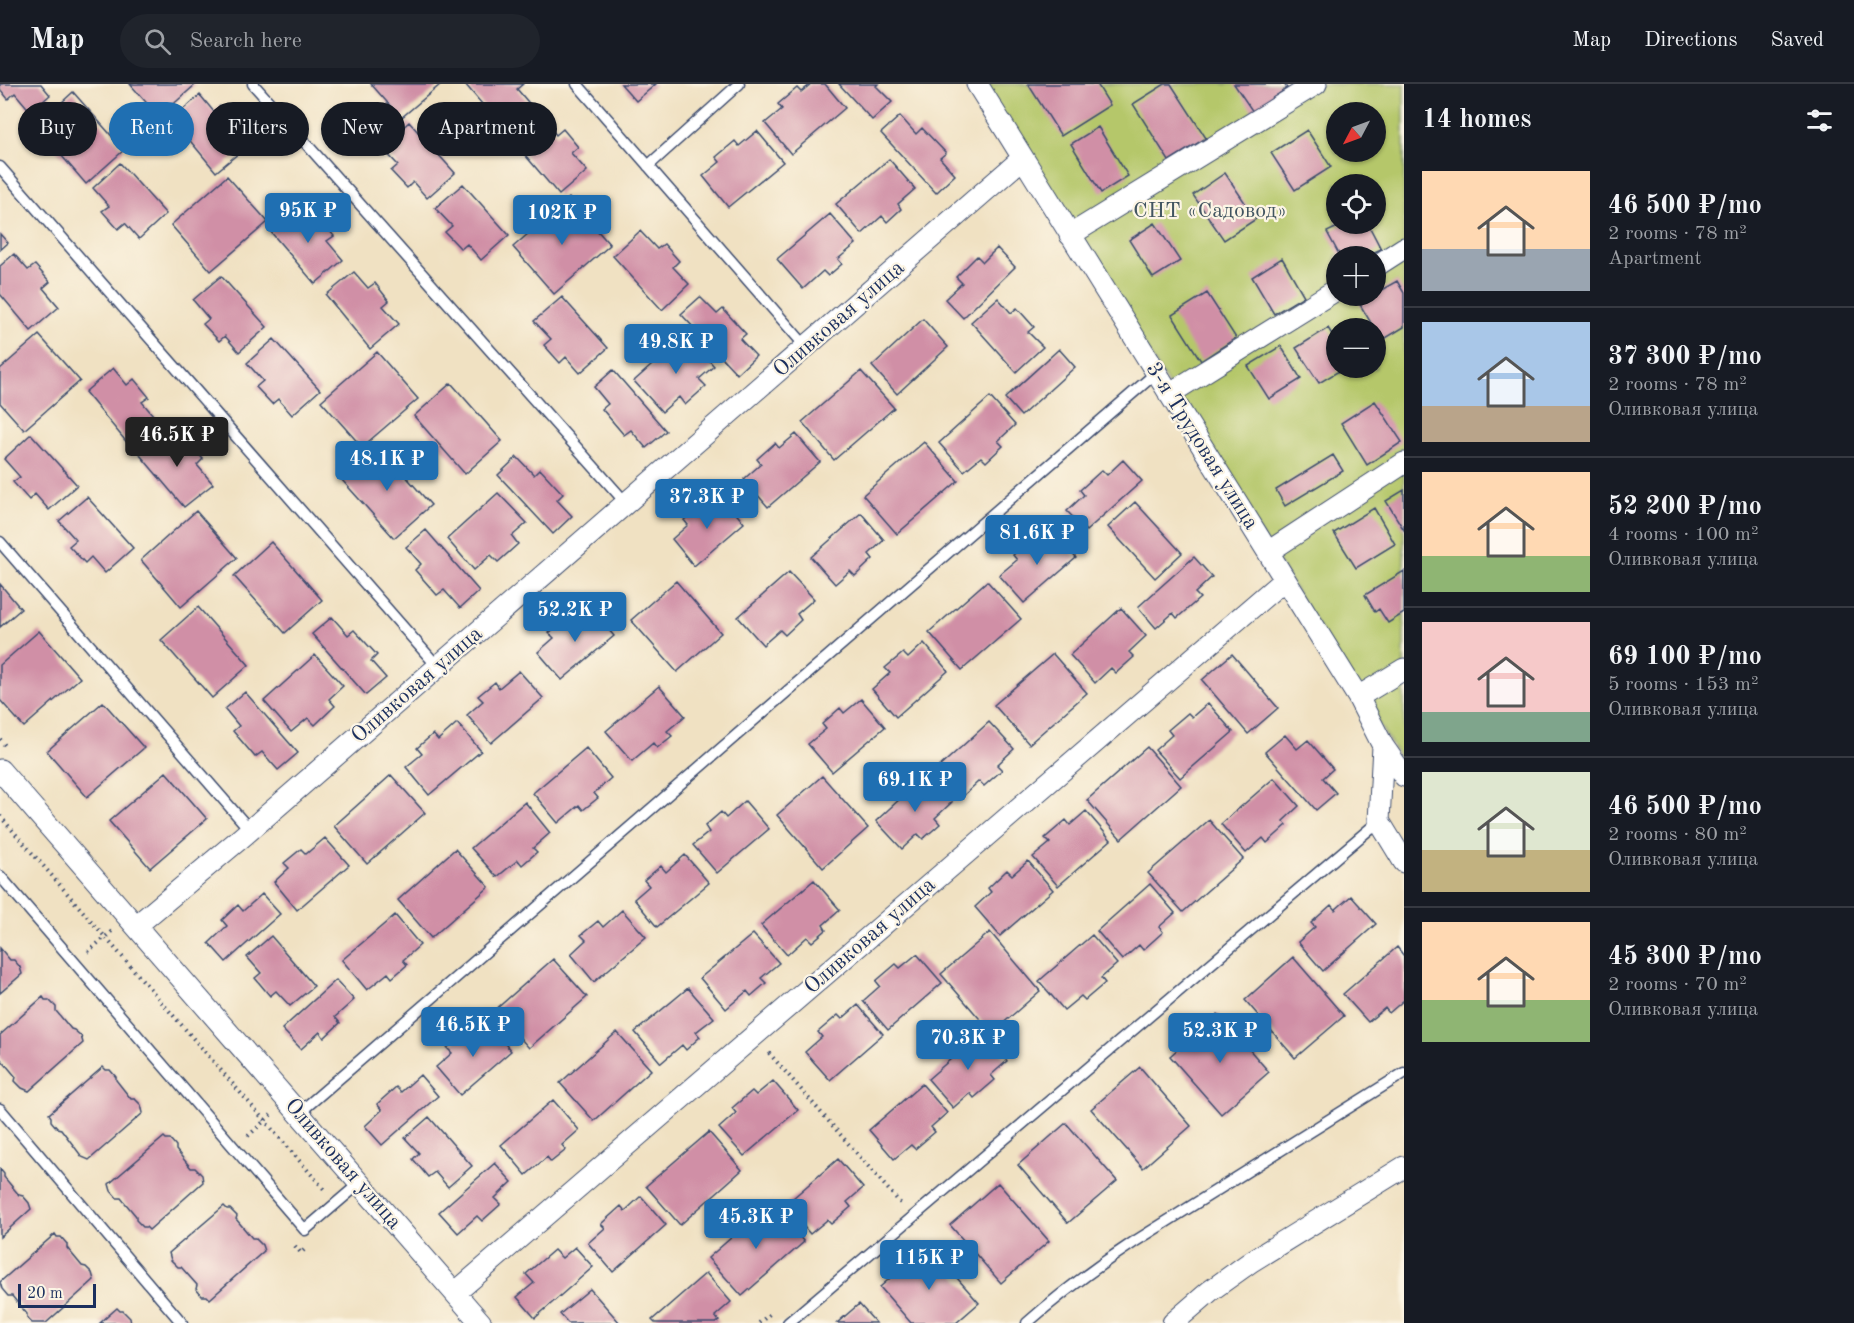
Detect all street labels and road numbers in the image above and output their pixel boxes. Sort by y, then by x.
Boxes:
street label: Оливковая улица [769,256,909,382]
street label: 3-я Трудовая улица [1142,358,1262,534]
street label: Оливковая улица [347,622,487,748]
street label: Оливковая улица [800,873,940,999]
street label: Оливковая улица [280,1094,406,1234]

